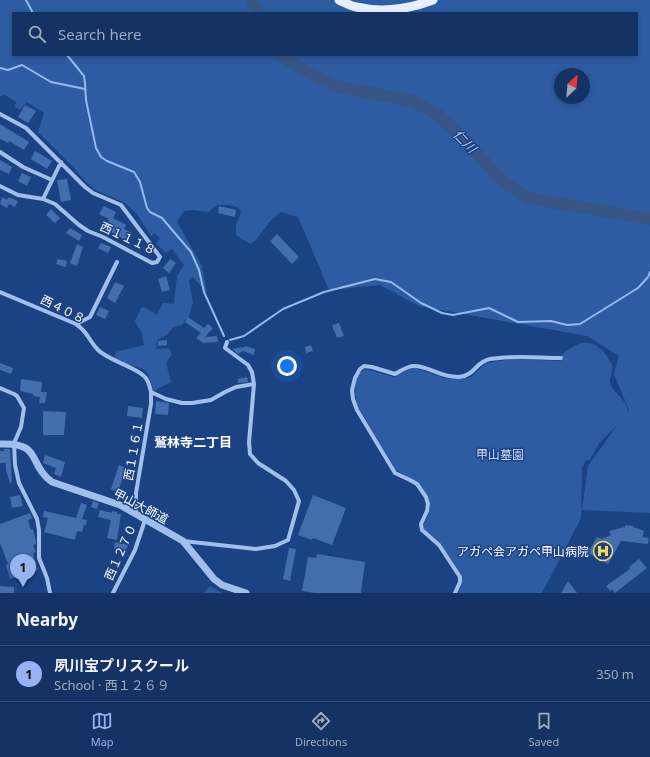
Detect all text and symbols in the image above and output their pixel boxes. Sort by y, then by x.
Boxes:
search box [12,12,638,56]
icon: search [26,23,48,45]
text: Search here [58,24,141,44]
north arrow [554,68,590,104]
water label: 仁川 [449,125,482,158]
street label: 西１１１８ [97,218,159,258]
street label: 西４０８ [38,291,88,327]
your location [277,356,297,376]
street label: 西１１６１ [119,420,147,482]
district label: 鷲林寺二丁目 [154,433,232,451]
park label: 甲山墓園 [476,446,524,463]
street label: 甲山大師道 [111,484,171,528]
street label: 西１２７０ [100,521,140,583]
hospital icon: アガペ会アガペ甲山病院 [592,540,614,562]
place label: アガペ会アガペ甲山病院 [457,543,589,560]
pin: 1 [10,554,36,587]
text: Nearby [16,608,78,631]
text: 夙川宝プリスクール [54,655,189,675]
text: 1 [25,665,33,683]
text: 350 m [596,665,634,683]
text: School · 西１２６９ [54,676,170,694]
tab: Map [91,710,114,749]
tab: Directions [295,710,347,749]
tab: Saved [529,710,559,749]

